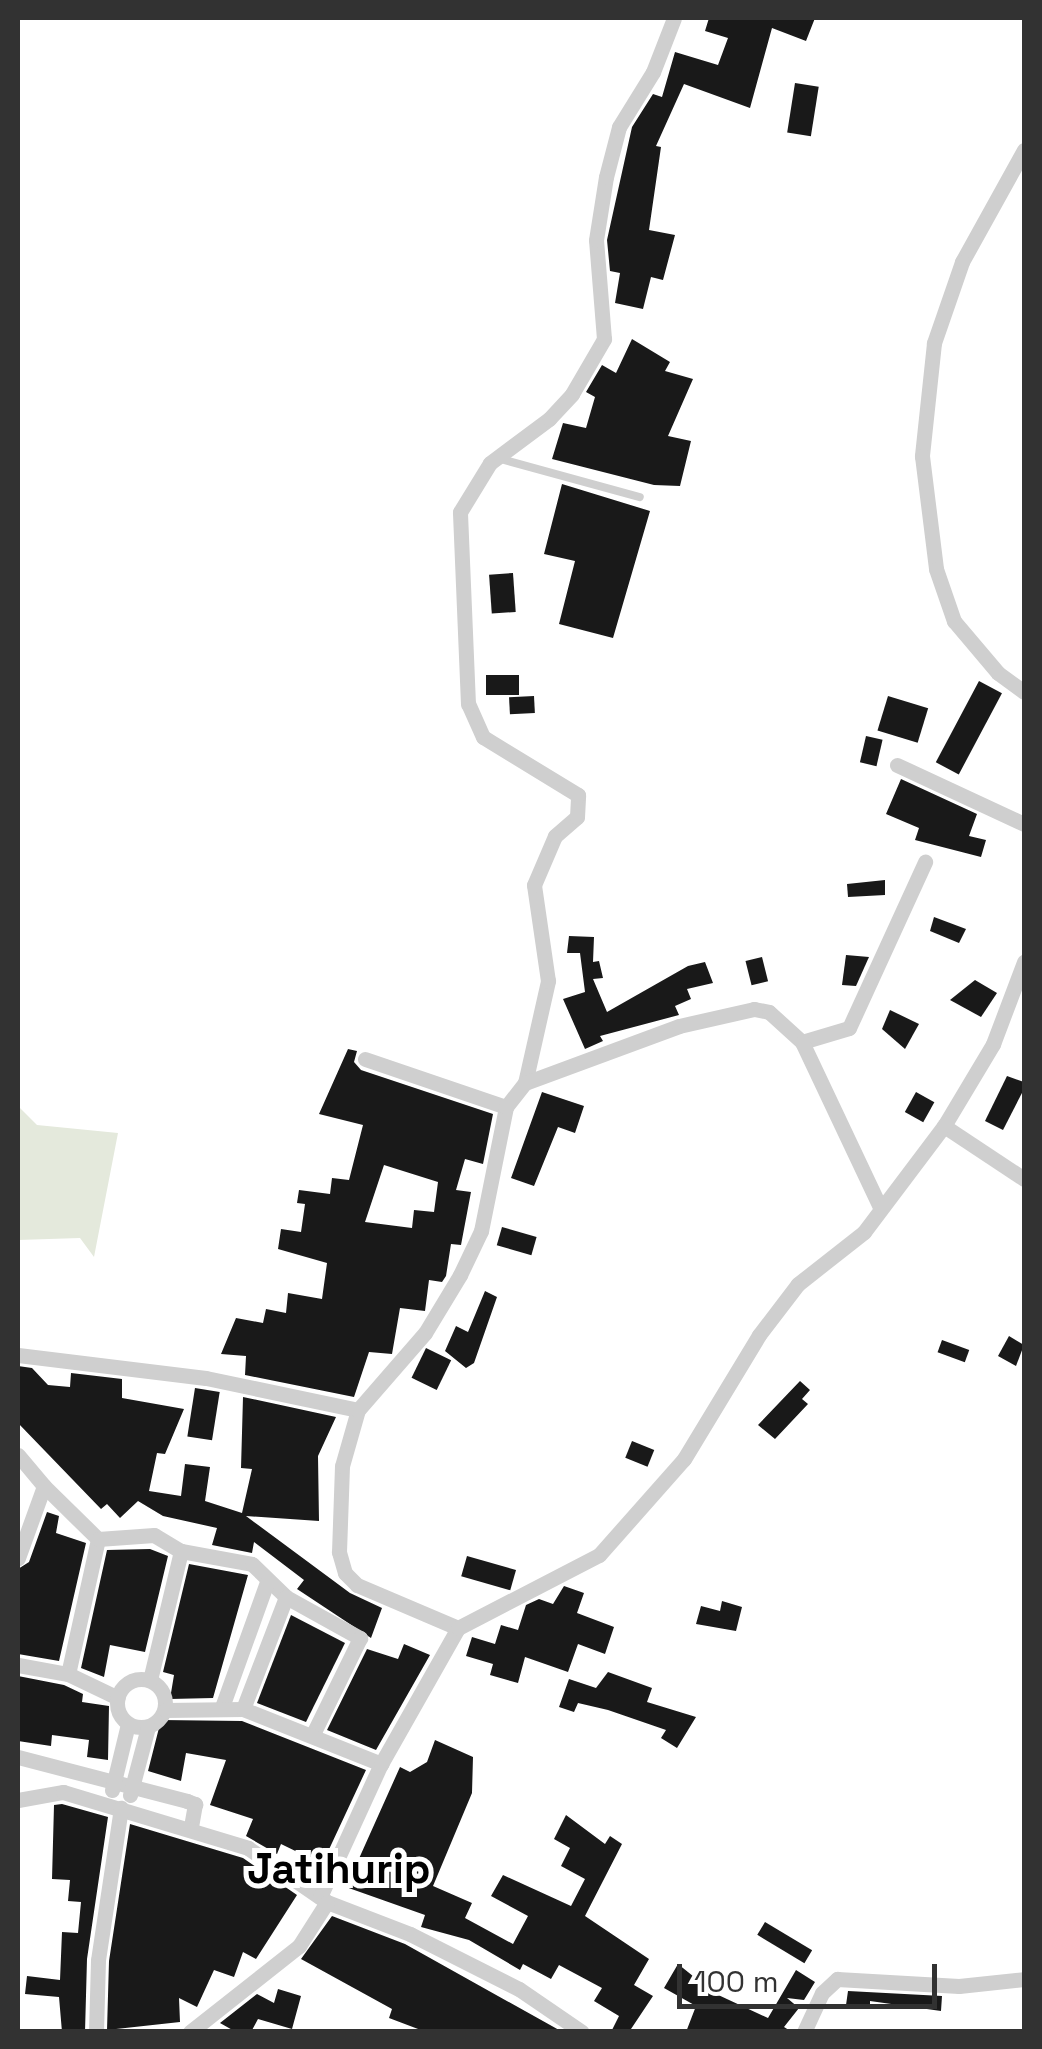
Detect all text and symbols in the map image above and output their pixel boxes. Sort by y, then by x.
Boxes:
district label: Jatihurip [247,1844,431,1894]
scale bar [682,1944,942,2006]
text: 100 m [694,1962,779,2001]

